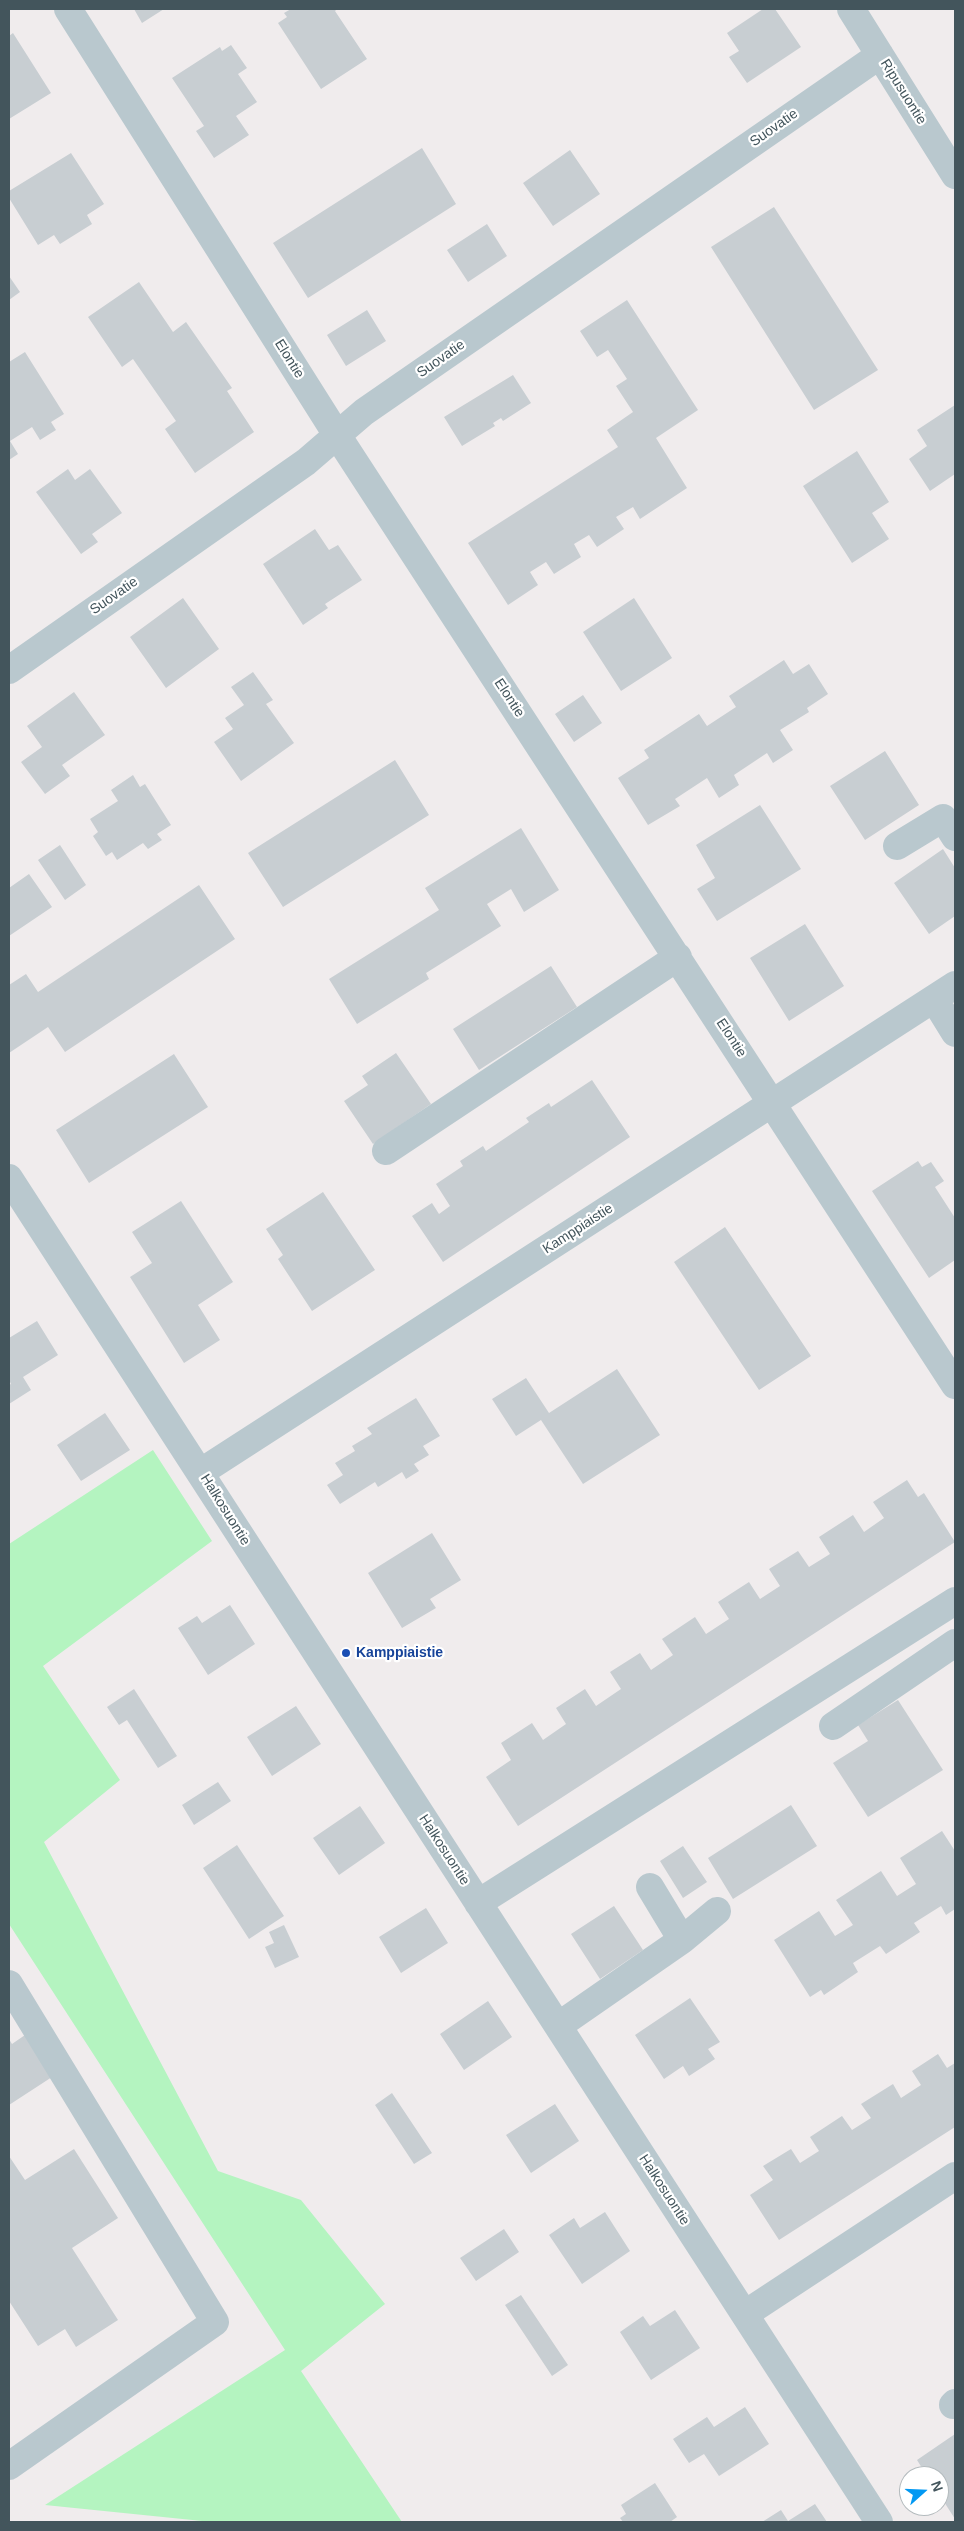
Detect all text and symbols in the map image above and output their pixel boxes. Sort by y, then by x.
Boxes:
street label: Ripusuontie [876,56,930,128]
street label: Suovatie [747,105,801,151]
street label: Elontie [271,336,307,382]
street label: Suovatie [414,336,468,382]
street label: Suovatie [87,573,141,619]
street label: Elontie [490,675,528,721]
street label: Elontie [712,1015,750,1061]
street label: Kamppiaistie [540,1200,616,1258]
street label: Halkosuontie [196,1471,254,1549]
place label: Kamppiaistie [356,1645,443,1661]
marker: Kamppiaistie [340,1647,352,1659]
street label: Halkosuontie [415,1811,473,1889]
street label: Halkosuontie [635,2151,693,2229]
north arrow [899,2466,949,2516]
text: N [928,2479,946,2494]

